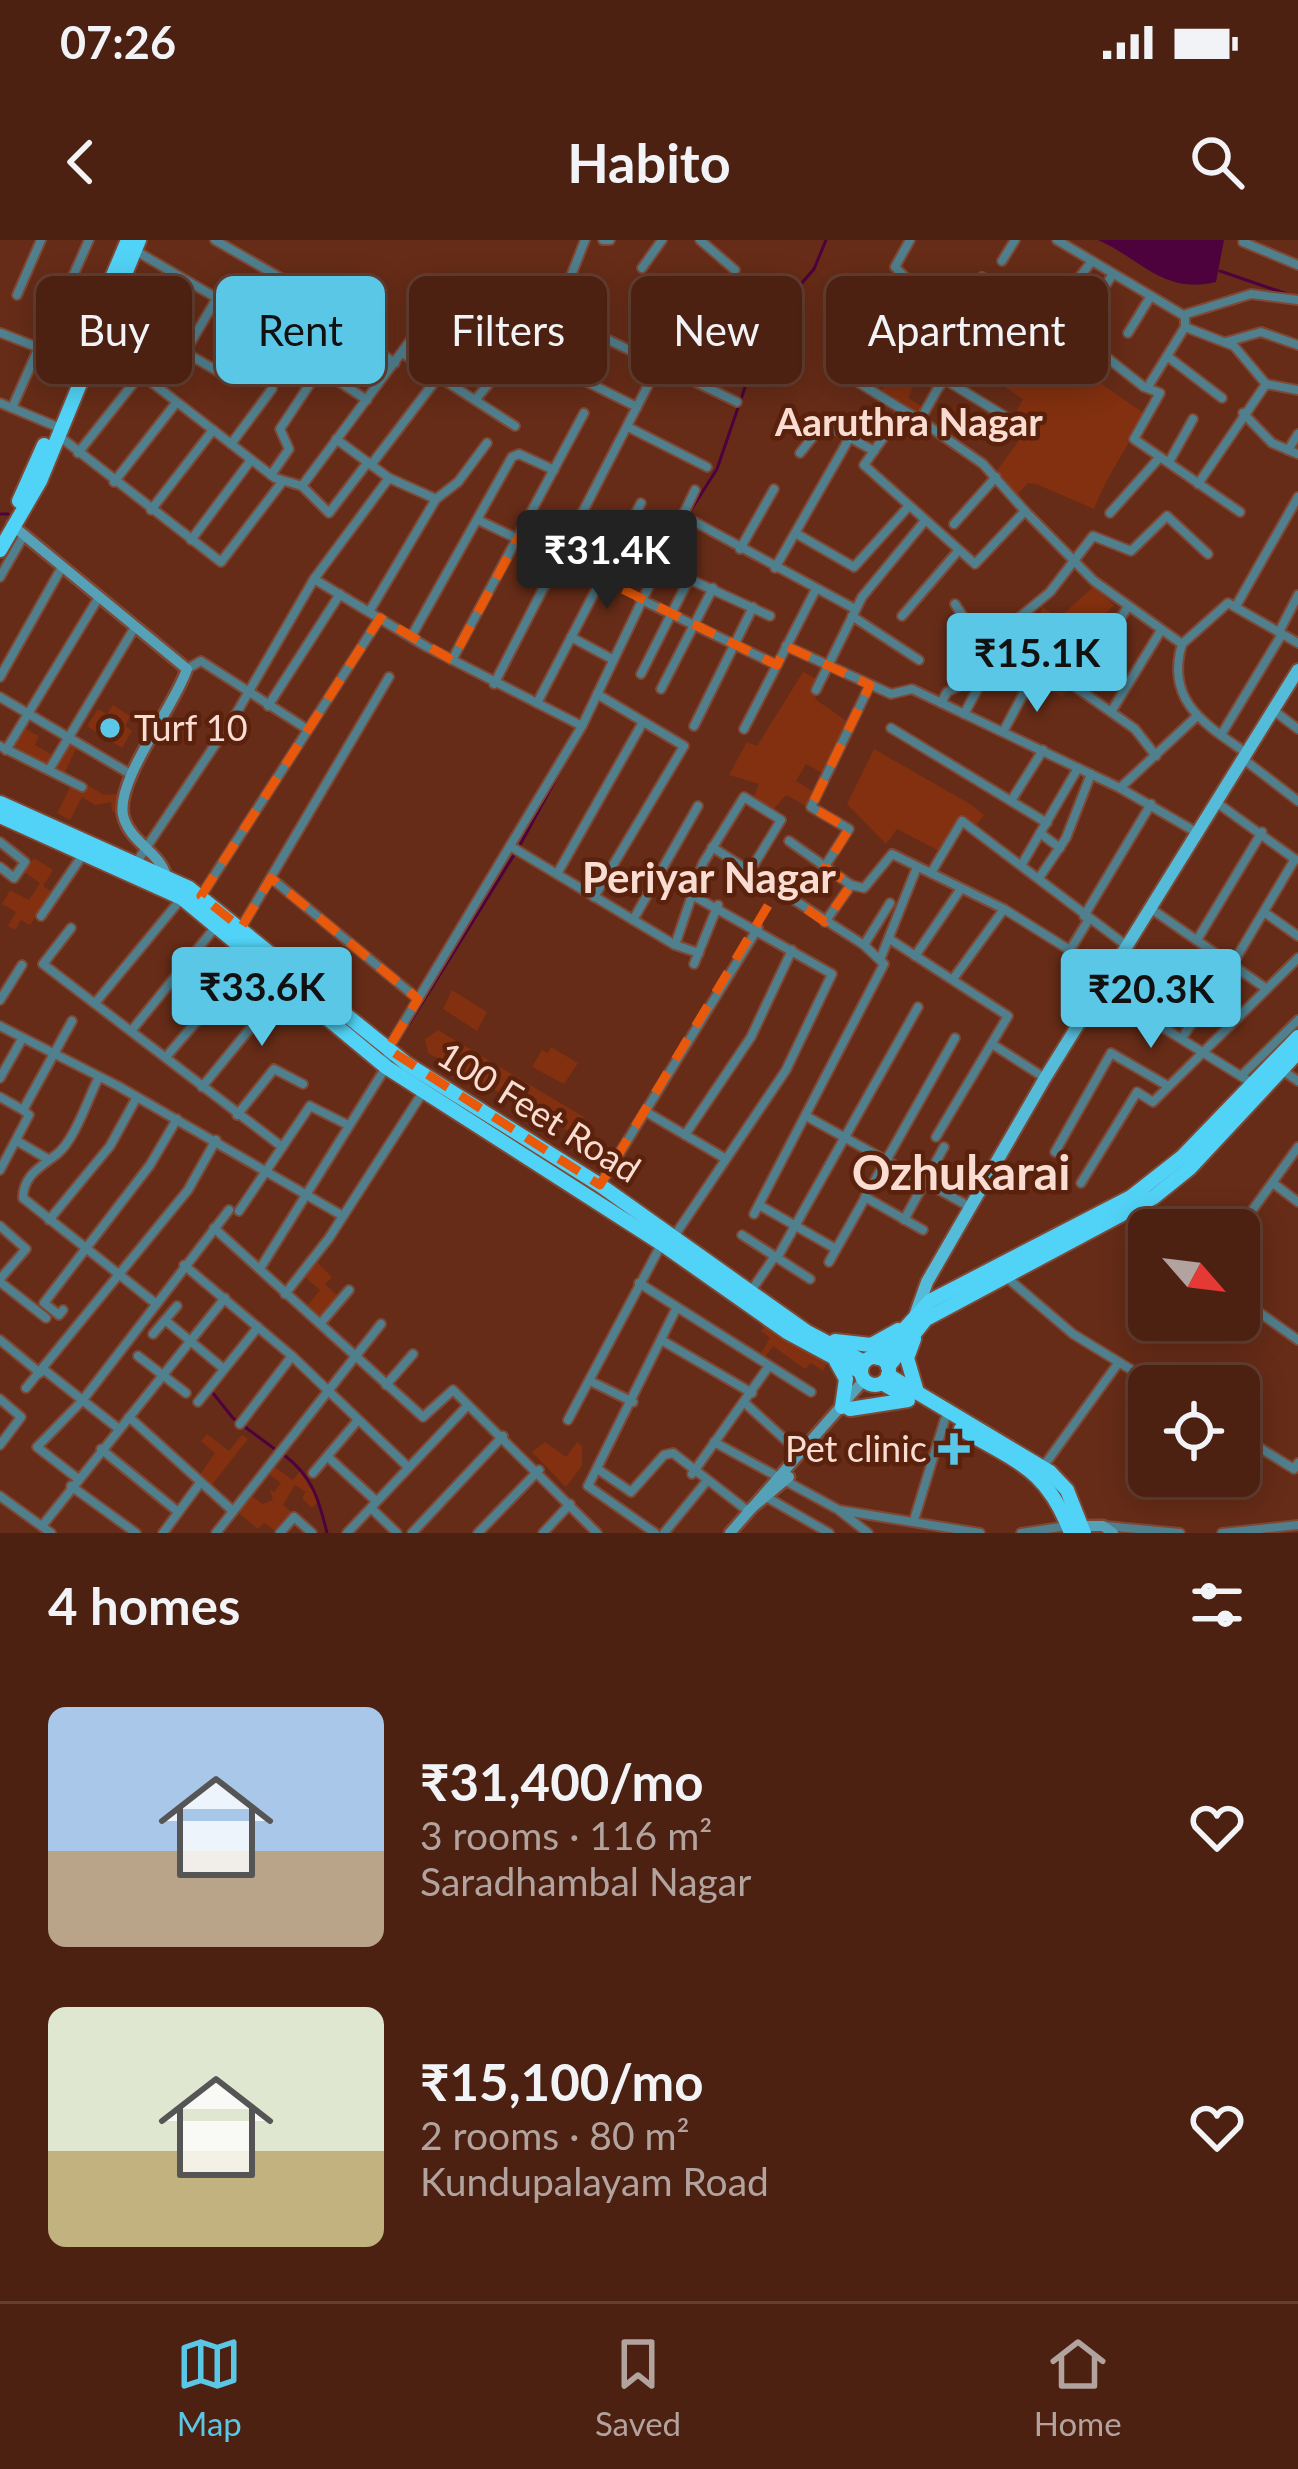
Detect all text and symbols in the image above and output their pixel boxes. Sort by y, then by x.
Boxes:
text: 07:26 [60,15,176,69]
icon: back [48,129,114,195]
icon: search [1184,129,1250,195]
text: Habito [567,130,731,195]
chip: Buy [36,276,192,384]
chip: Rent [216,276,385,384]
chip: Filters [409,276,607,384]
chip: New [631,276,802,384]
chip: Apartment [826,276,1108,384]
district label: Aaruthra Nagar [774,398,1043,444]
pin: ₹31.4K [509,510,705,612]
text: ₹31.4K [544,526,670,572]
pin: ₹15.1K [939,613,1135,715]
text: ₹15.1K [974,629,1100,675]
place label: Turf 10 [134,705,248,749]
marker: Turf 10 [97,715,123,741]
district label: Periyar Nagar [582,852,836,902]
pin: ₹33.6K [164,947,360,1049]
pin: ₹20.3K [1053,949,1249,1051]
text: ₹33.6K [199,963,325,1009]
text: ₹20.3K [1088,965,1214,1011]
street label: 100 Feet Road [430,1031,649,1191]
district label: Ozhukarai [852,1143,1070,1200]
north arrow [1128,1209,1260,1341]
map controls [1128,1209,1260,1497]
button: locate [1128,1365,1260,1497]
place label: Pet clinic [785,1426,927,1470]
marker: Pet clinic [938,1433,970,1465]
icon: filters [1184,1572,1250,1638]
text: 4 homes [48,1575,240,1636]
text: ₹31,400/mo [420,1751,704,1812]
icon: home [144,1755,288,1899]
icon: heart [1184,1794,1250,1860]
text: 3 rooms · 116 m² [420,1812,712,1858]
text: Saradhambal Nagar [420,1858,751,1904]
text: ₹15,100/mo [420,2051,704,2112]
icon: home [144,2055,288,2199]
icon: heart [1184,2094,1250,2160]
text: 2 rooms · 80 m² [420,2112,690,2158]
text: Kundupalayam Road [420,2158,769,2204]
tab: Map [176,2331,242,2443]
tab: Saved [595,2331,681,2443]
tab: Home [1034,2331,1122,2443]

